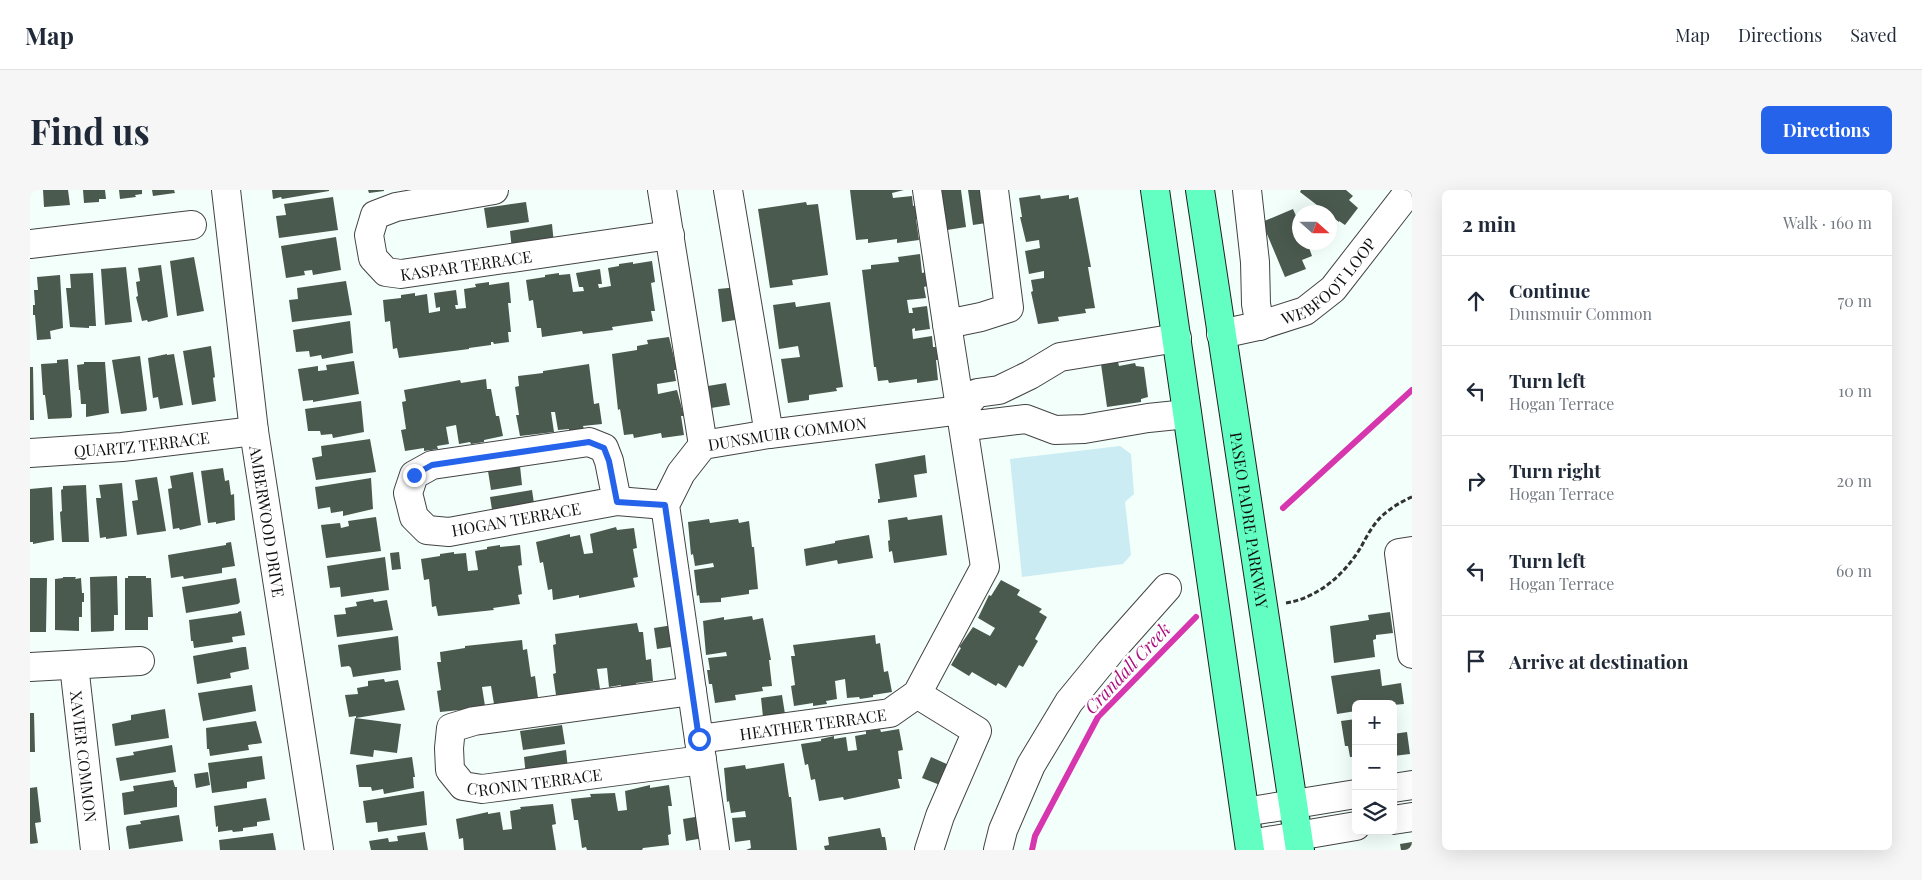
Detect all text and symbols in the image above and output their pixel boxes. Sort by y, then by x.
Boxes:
text: Map [25,19,74,51]
text: Map [1675,23,1710,47]
text: Directions [1738,23,1822,47]
text: Saved [1850,23,1897,47]
button: Directions [1761,106,1892,154]
text: Find us [30,107,150,154]
north arrow [1292,205,1337,250]
text: 2 min [1462,209,1516,237]
text: Walk · 160 m [1783,212,1872,233]
street label: WEBFOOT LOOP [1277,233,1380,329]
street label: KASPAR TERRACE [399,245,533,284]
text: Continue [1509,277,1590,303]
icon: ahead [1462,287,1490,315]
text: 70 m [1838,290,1872,311]
text: Dunsmuir Common [1509,303,1652,324]
text: Turn left [1509,367,1586,393]
icon: left [1462,377,1490,405]
text: 10 m [1838,380,1872,401]
text: Hogan Terrace [1509,393,1614,414]
street label: DUNSMUIR COMMON [706,411,868,455]
street label: QUARTZ TERRACE [73,426,211,461]
street label: PASEO PADRE PARKWAY [1226,430,1274,611]
street label: AMBERWOOD DRIVE [246,443,290,599]
text: Turn right [1509,457,1601,483]
route end [403,464,426,487]
icon: right [1462,467,1490,495]
text: 20 m [1837,470,1872,491]
text: Hogan Terrace [1509,483,1614,504]
street label: HOGAN TERRACE [450,497,582,541]
text: Turn left [1509,547,1586,573]
icon: left [1462,557,1490,585]
text: 60 m [1836,560,1872,581]
text: Hogan Terrace [1509,573,1614,594]
water label: Crandall Creek [1079,617,1175,719]
icon: arrive [1462,647,1490,675]
text: Arrive at destination [1509,648,1689,674]
street label: XAVIER COMMON [66,689,102,823]
map controls [1352,700,1397,835]
button: + [1352,700,1397,745]
street label: HEATHER TERRACE [738,703,888,744]
route start [688,728,711,751]
button: − [1352,745,1397,790]
street label: CRONIN TERRACE [466,763,603,800]
button: layers [1352,790,1397,835]

